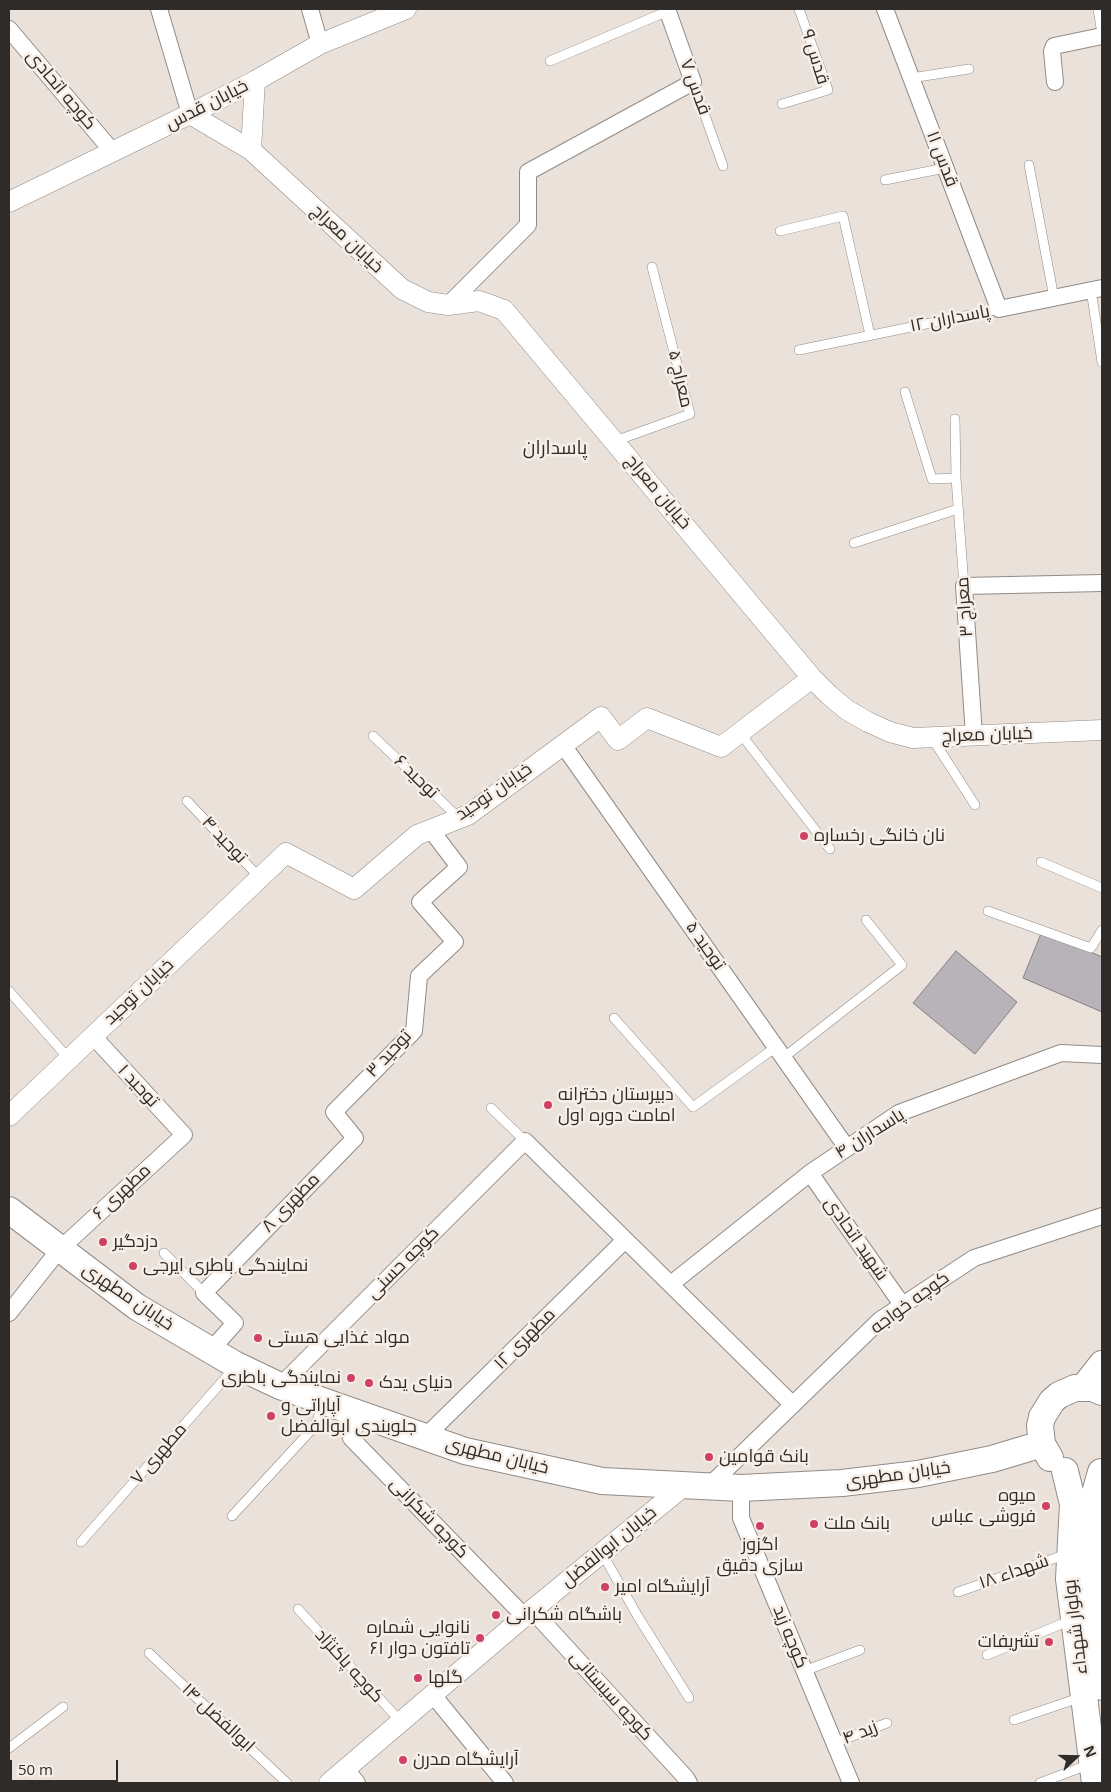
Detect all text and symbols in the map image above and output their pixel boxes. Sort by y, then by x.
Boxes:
street label: قدس ۹ [796,27,834,87]
street label: کوچه اتحادی [21,46,101,134]
street label: قدس ۷ [675,56,715,118]
street label: خیابان قدس [162,75,252,135]
street label: قدس ۱۱ [921,128,963,190]
street label: خیابان معراج [306,200,388,278]
street label: پاسداران ۱۲ [908,301,992,337]
street label: معراج ۵ [663,348,697,410]
district label: پاسداران [523,438,587,460]
street label: خیابان معراج [620,450,696,534]
street label: معراج ۳ [952,576,978,638]
street label: خیابان معراج [941,723,1033,747]
street label: توحید ۶ [389,751,443,803]
street label: خیابان توحید [452,759,536,825]
street label: توحید ۴ [197,812,251,868]
place label: نان خانگی رخساره [814,825,945,847]
marker: نان خانگی رخساره [798,830,810,842]
street label: توحید ۵ [680,917,730,975]
street label: خیابان توحید [100,954,178,1030]
street label: توحید ۳ [362,1026,416,1082]
street label: توحید ۱ [113,1060,163,1112]
place label: دبیرستان دخترانه امامت دوره اول [558,1084,676,1126]
marker: دبیرستان دخترانه امامت دوره اول [542,1099,554,1111]
street label: پاسداران ۴ [831,1104,909,1164]
street label: مطهری ۶ [88,1160,156,1224]
street label: مطهری ۸ [257,1169,325,1237]
street label: شهید اتحادی [819,1193,893,1285]
street label: کوچه حسنی [362,1222,444,1304]
place label: دزدگیر [113,1231,158,1253]
marker: دزدگیر [97,1236,109,1248]
place label: نمایندگی باطری ایرجی [143,1255,308,1277]
street label: خیابان مطهری [78,1258,178,1336]
marker: نمایندگی باطری ایرجی [127,1260,139,1272]
street label: کوچه خواجه [866,1267,954,1339]
street label: مطهری ۱۲ [490,1304,560,1374]
place label: مواد غذایی هستی [268,1327,410,1349]
marker: مواد غذایی هستی [252,1332,264,1344]
place label: نمایندگی باطری [221,1367,341,1389]
marker: نمایندگی باطری [345,1372,357,1384]
place label: دنیای یدک [379,1372,452,1394]
marker: دنیای یدک [363,1377,375,1389]
place label: آپاراتی و جلوبندی ابوالفضل [281,1395,417,1438]
marker: آپاراتی و جلوبندی ابوالفضل [265,1410,277,1422]
street label: مطهری ۷ [126,1419,192,1489]
street label: خیابان مطهری [443,1433,551,1479]
place label: بانک قوامین [719,1446,809,1468]
marker: بانک قوامین [703,1451,715,1463]
street label: خیابان مطهری [844,1457,952,1493]
street label: کوچه شکرانی [385,1473,473,1563]
place label: میوه فروشی عباس [931,1485,1036,1528]
marker: میوه فروشی عباس [1040,1500,1052,1512]
street label: خیابان ابوالفضل [557,1502,661,1592]
place label: بانک ملت [824,1513,890,1535]
marker: بانک ملت [808,1518,820,1530]
marker: اگزوز سازی دقیق [754,1520,766,1532]
place label: اگزوز سازی دقیق [717,1534,803,1576]
street label: شهداء ۱۸ [976,1550,1052,1594]
place label: آرایشگاه امیر [615,1576,710,1598]
street label: بولوار شهداء [1059,1578,1093,1676]
marker: آرایشگاه امیر [599,1581,611,1593]
street label: کوچه زید [768,1602,812,1672]
place label: باشگاه شکرانی [506,1604,622,1626]
marker: باشگاه شکرانی [490,1609,502,1621]
place label: نانوایی شماره ۶۱ تافتون دوار [367,1617,470,1660]
street label: کوچه پاکنژاد [310,1624,388,1708]
place label: تشریفات [978,1631,1039,1653]
marker: نانوایی شماره ۶۱ تافتون دوار [474,1632,486,1644]
marker: تشریفات [1043,1636,1055,1648]
street label: کوچه سیستانی [565,1647,657,1745]
place label: گلها [428,1667,463,1689]
marker: گلها [412,1672,424,1684]
street label: ابوالفضل ۱۴ [177,1679,259,1757]
street label: زید ۴ [839,1717,881,1749]
north arrow [1051,1732,1101,1782]
text: N [1080,1743,1101,1760]
place label: آرایشگاه مدرن [413,1749,519,1771]
scale bar [12,1750,120,1782]
marker: آرایشگاه مدرن [397,1754,409,1766]
text: 50 m [18,1759,53,1779]

